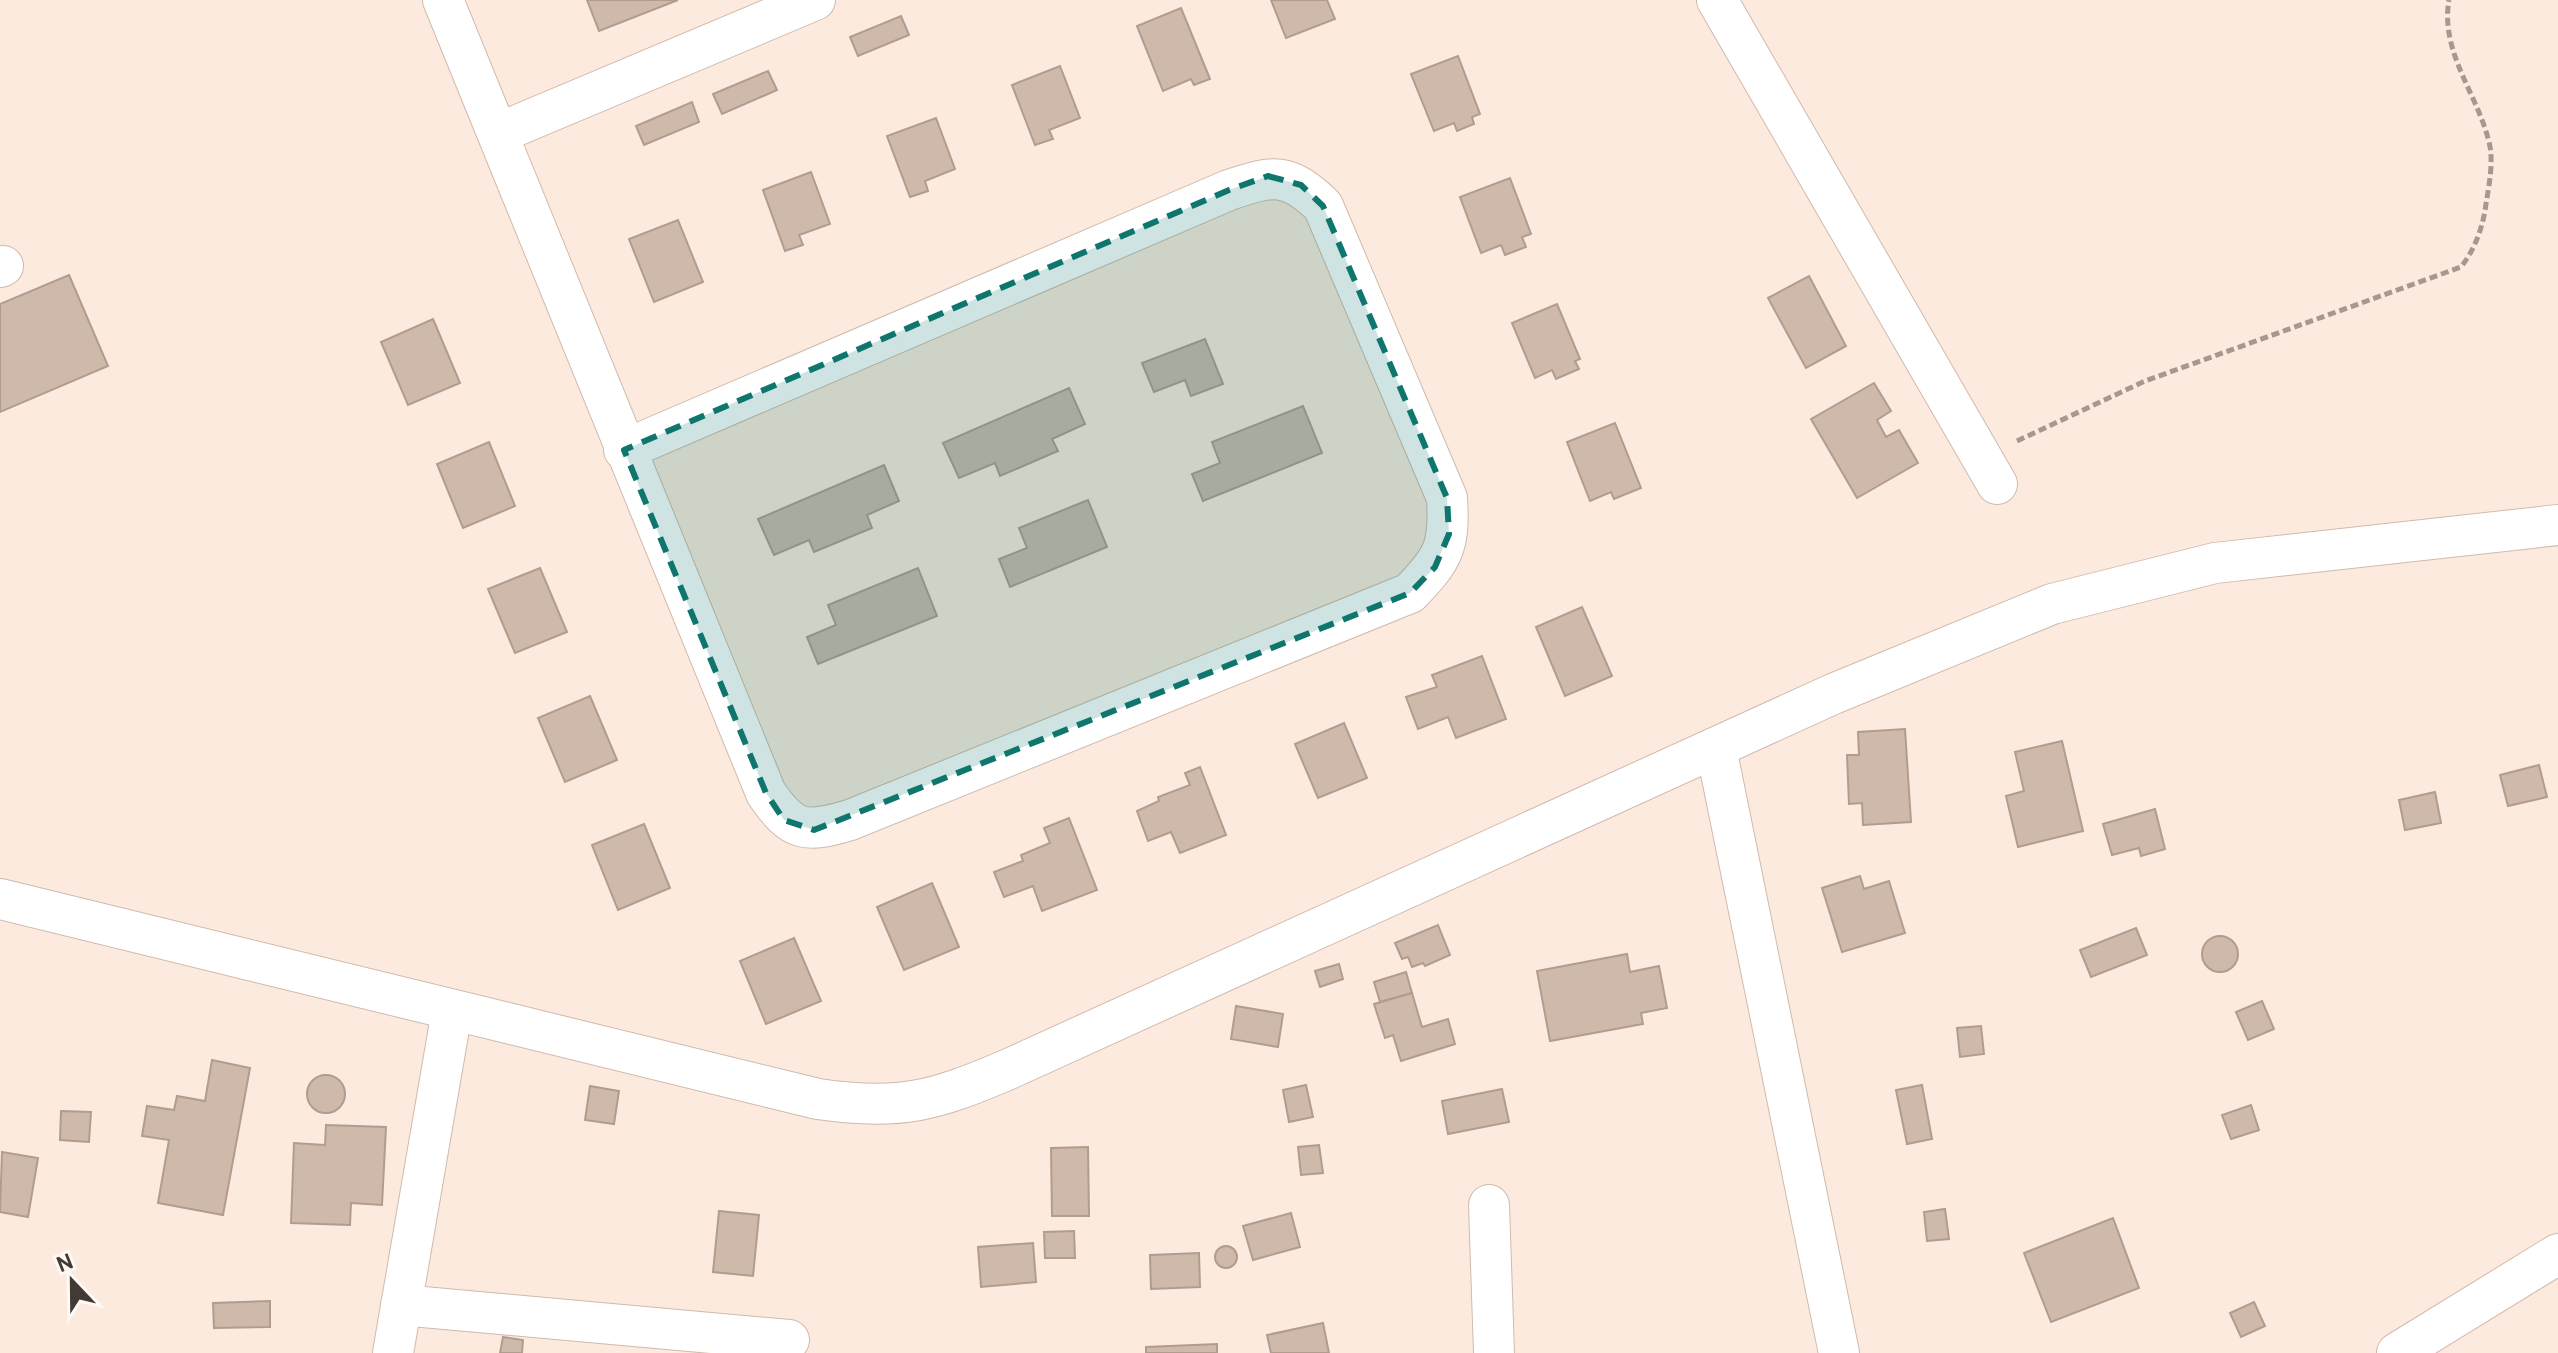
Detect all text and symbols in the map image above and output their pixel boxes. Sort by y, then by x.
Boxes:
north arrow [32,1241,112,1321]
text: N [53,1249,78,1280]

